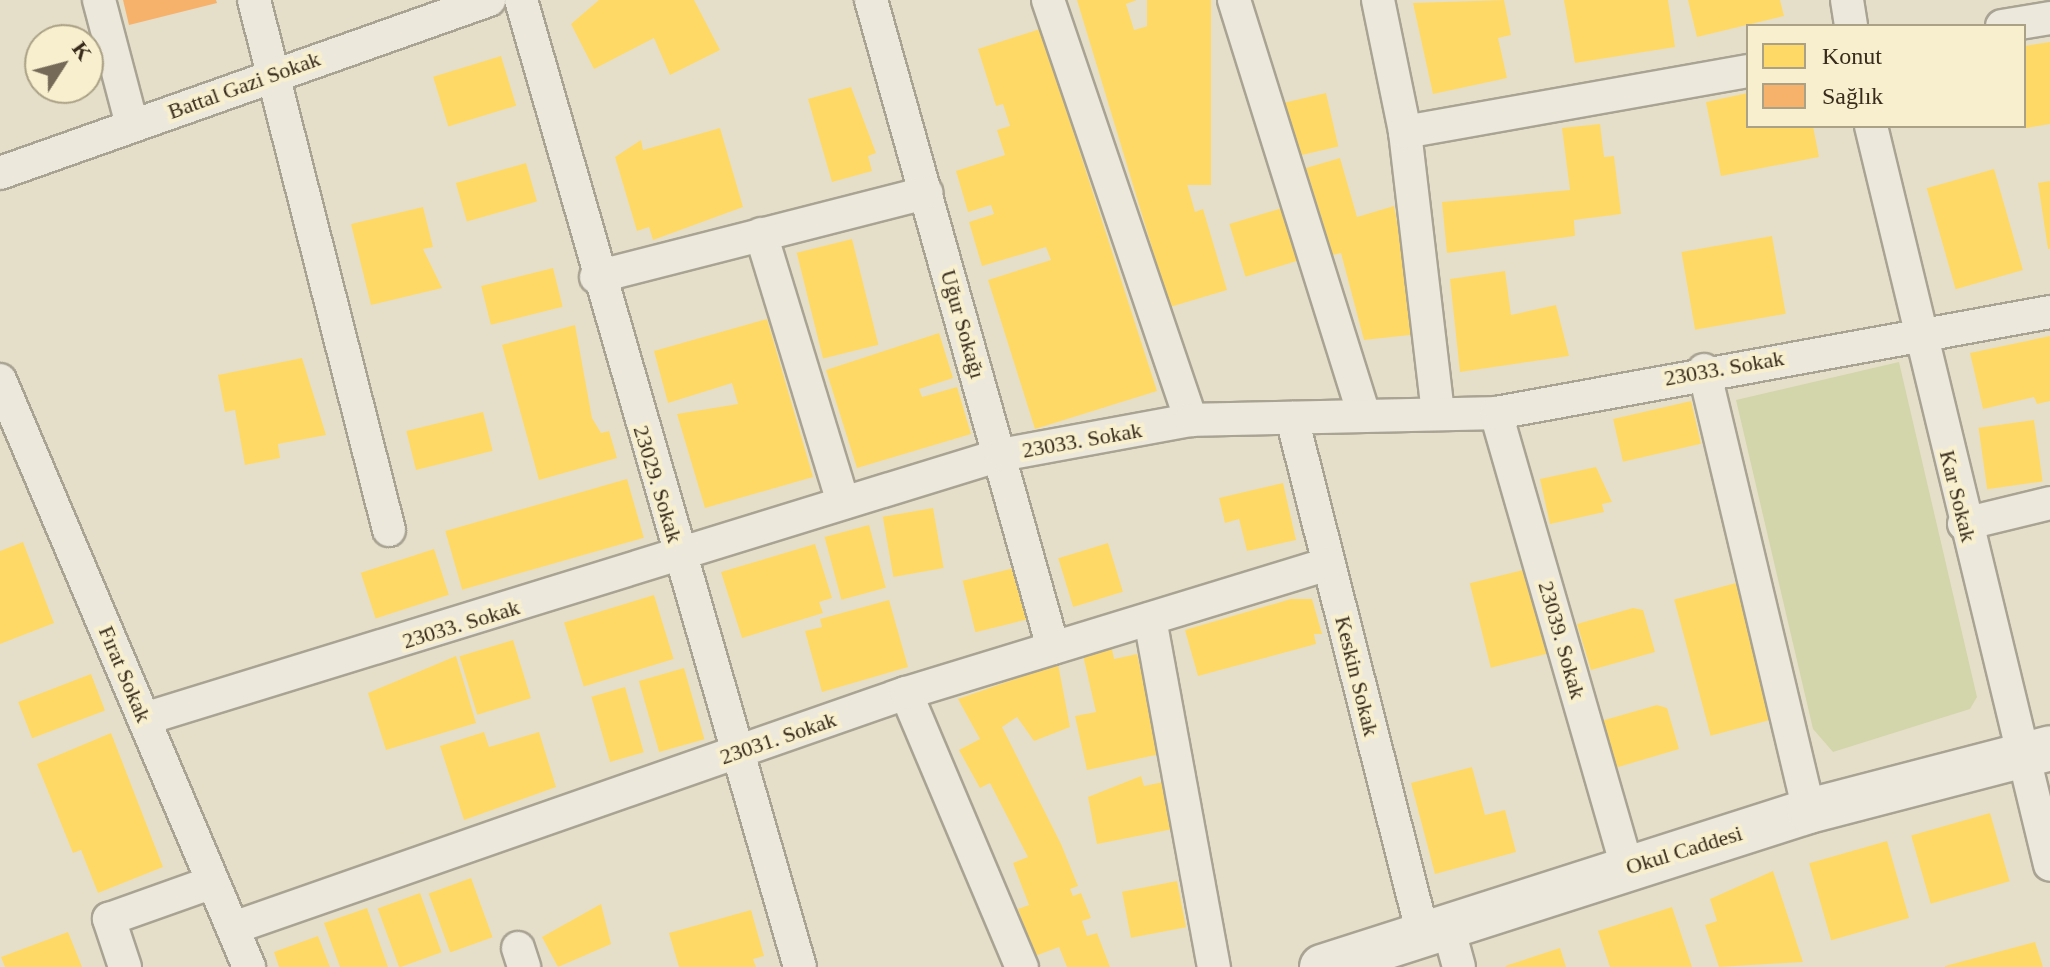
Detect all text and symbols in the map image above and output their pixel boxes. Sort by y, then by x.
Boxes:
north arrow [24,24,104,104]
legend [1746,24,2026,128]
text: K [67,37,97,65]
text: Konut [1822,43,1882,69]
street label: Battal Gazi Sokak [164,45,324,125]
text: Sağlık [1822,83,1883,109]
street label: Uğur Sokağı [935,267,991,381]
street label: 23033. Sokak [1662,344,1786,392]
street label: 23033. Sokak [1020,416,1144,464]
street label: 23029. Sokak [628,422,688,546]
street label: Kar Sokak [1934,447,1982,545]
street label: 23039. Sokak [1533,578,1591,702]
street label: 23033. Sokak [399,594,523,654]
street label: Keskin Sokak [1329,613,1385,739]
street label: Fırat Sokak [93,622,157,726]
street label: 23031. Sokak [716,706,840,770]
street label: Okul Caddesi [1623,820,1745,880]

